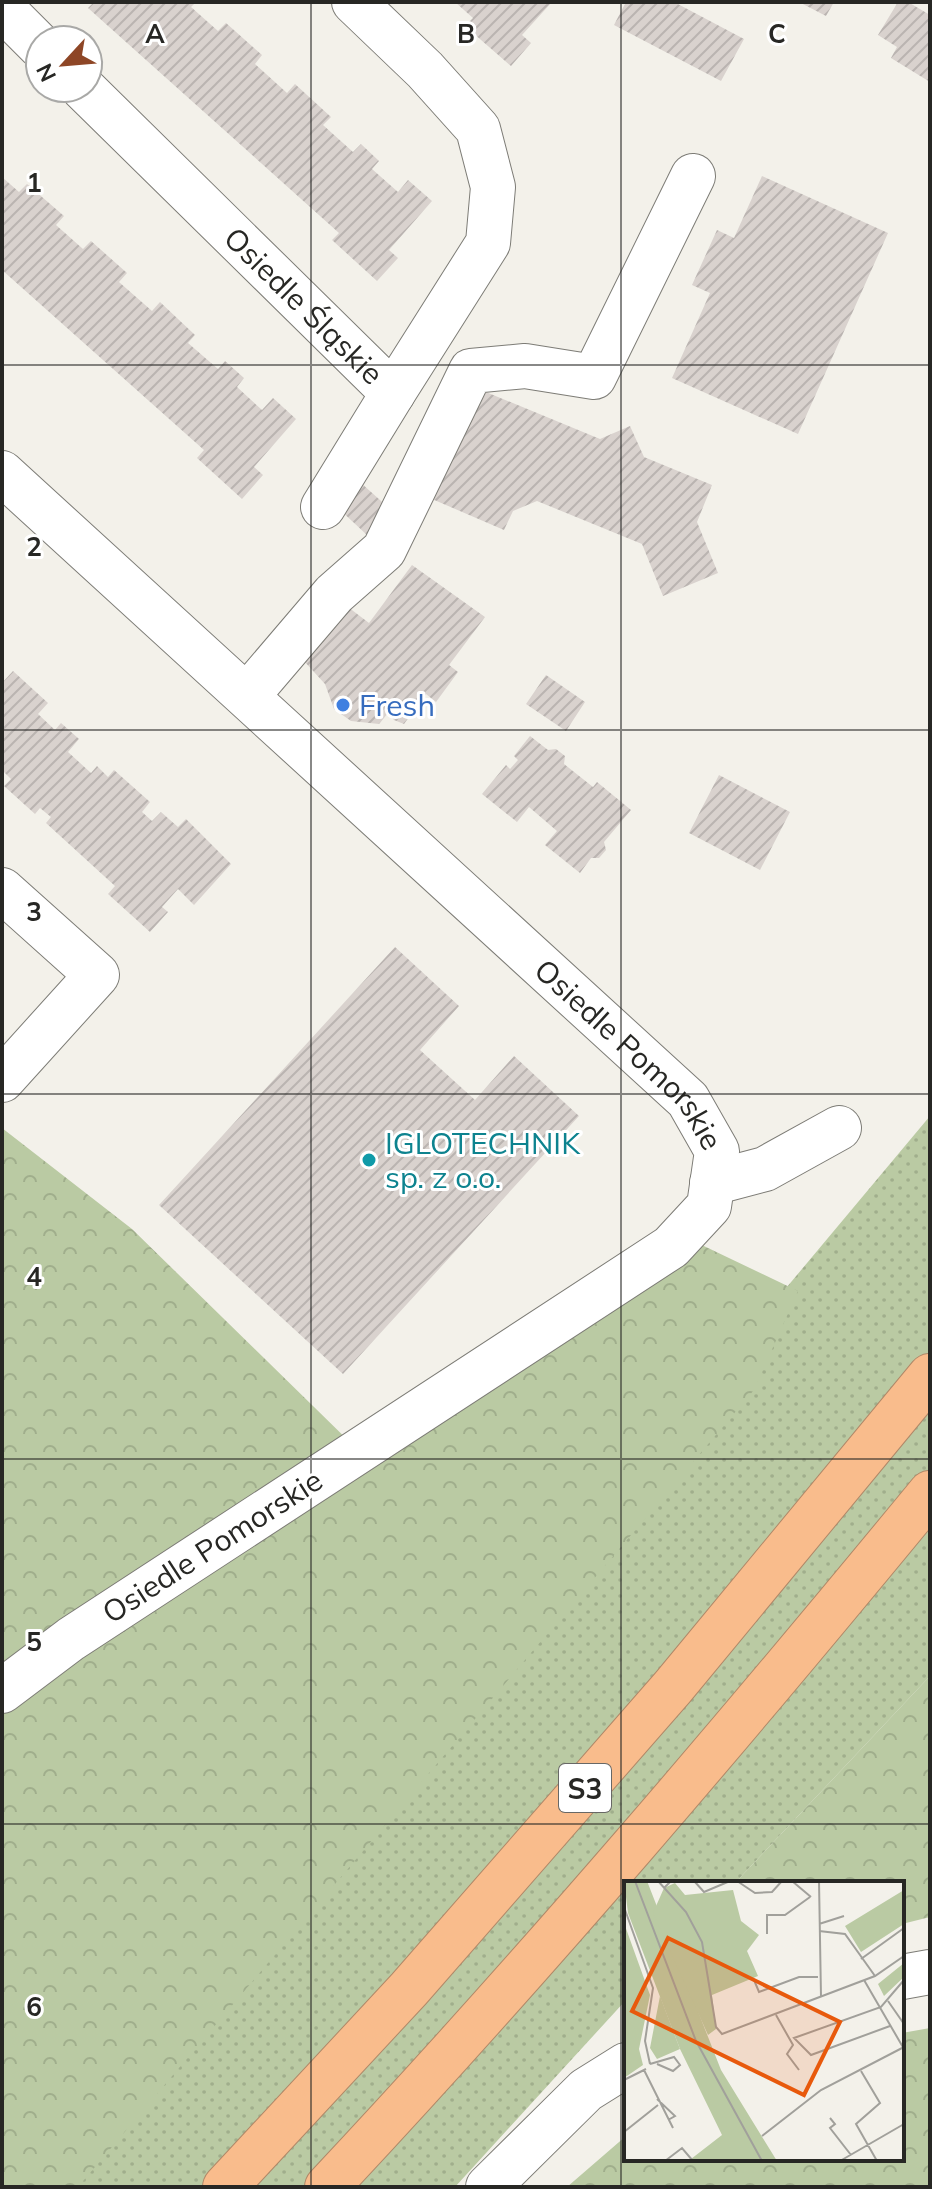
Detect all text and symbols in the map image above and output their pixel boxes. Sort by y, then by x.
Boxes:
text: A [145,17,165,50]
text: B [457,17,475,50]
text: C [768,17,786,50]
north arrow [24,24,104,104]
text: N [30,59,62,86]
text: 1 [26,166,42,199]
street label: Osiedle Śląskie [216,219,392,392]
text: 2 [26,530,42,563]
place label: Fresh [359,686,435,724]
marker: Fresh [334,696,352,714]
text: 3 [26,895,42,928]
street label: Osiedle Pomorskie [527,950,731,1156]
place label: IGLOTECHNIK sp. z o.o. [385,1124,581,1196]
marker: IGLOTECHNIK sp. z o.o. [360,1151,378,1169]
text: 4 [26,1260,42,1293]
street label: Osiedle Pomorskie [95,1461,329,1631]
text: 5 [26,1625,42,1658]
road number: S3 [559,1764,611,1812]
inset map [624,1881,904,2161]
text: 6 [26,1990,42,2023]

